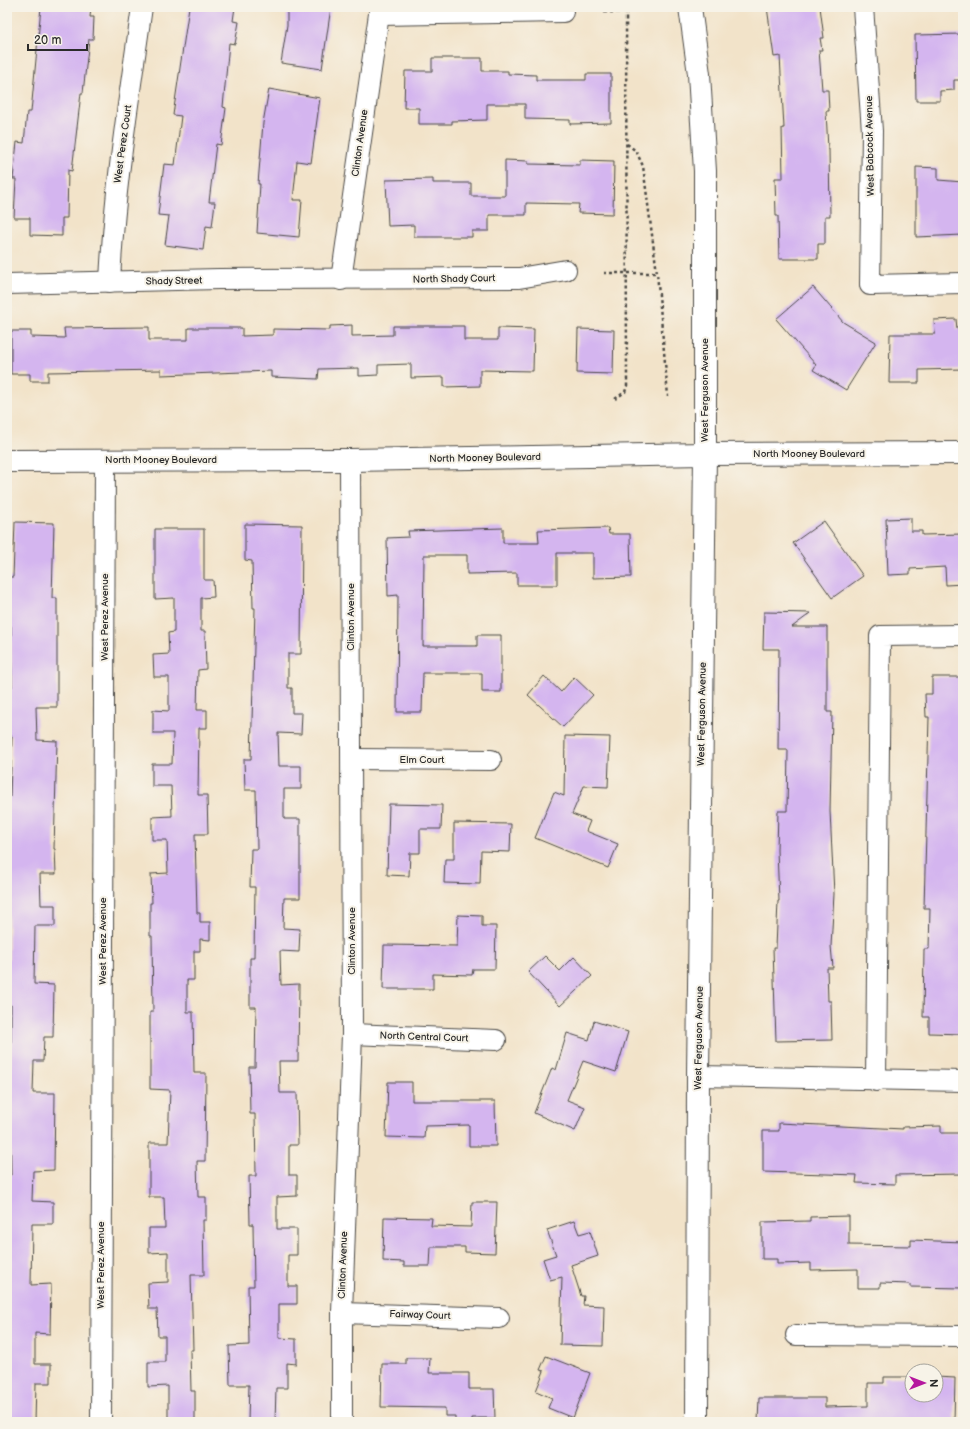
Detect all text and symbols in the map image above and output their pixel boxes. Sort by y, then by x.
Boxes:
scale bar [28,26,87,52]
text: 20 m [34,33,61,48]
street label: West Babcock Avenue [863,95,877,197]
street label: West Perez Court [112,104,134,184]
street label: Clinton Avenue [349,109,371,177]
street label: North Shady Court [413,272,495,286]
street label: Shady Street [145,275,203,287]
street label: West Ferguson Avenue [699,338,711,442]
street label: North Mooney Boulevard [753,448,865,460]
street label: North Mooney Boulevard [429,451,541,465]
street label: North Mooney Boulevard [105,454,217,466]
street label: West Perez Avenue [99,573,111,661]
street label: Clinton Avenue [345,583,357,651]
street label: West Ferguson Avenue [695,662,709,766]
street label: Elm Court [400,754,444,766]
street label: West Perez Avenue [97,897,109,985]
street label: Clinton Avenue [346,907,358,975]
street label: West Ferguson Avenue [692,986,706,1090]
street label: North Central Court [379,1029,469,1045]
street label: West Perez Avenue [95,1221,107,1309]
street label: Clinton Avenue [336,1231,350,1299]
street label: Fairway Court [389,1308,451,1322]
north arrow [904,1363,944,1403]
text: N [927,1379,940,1387]

